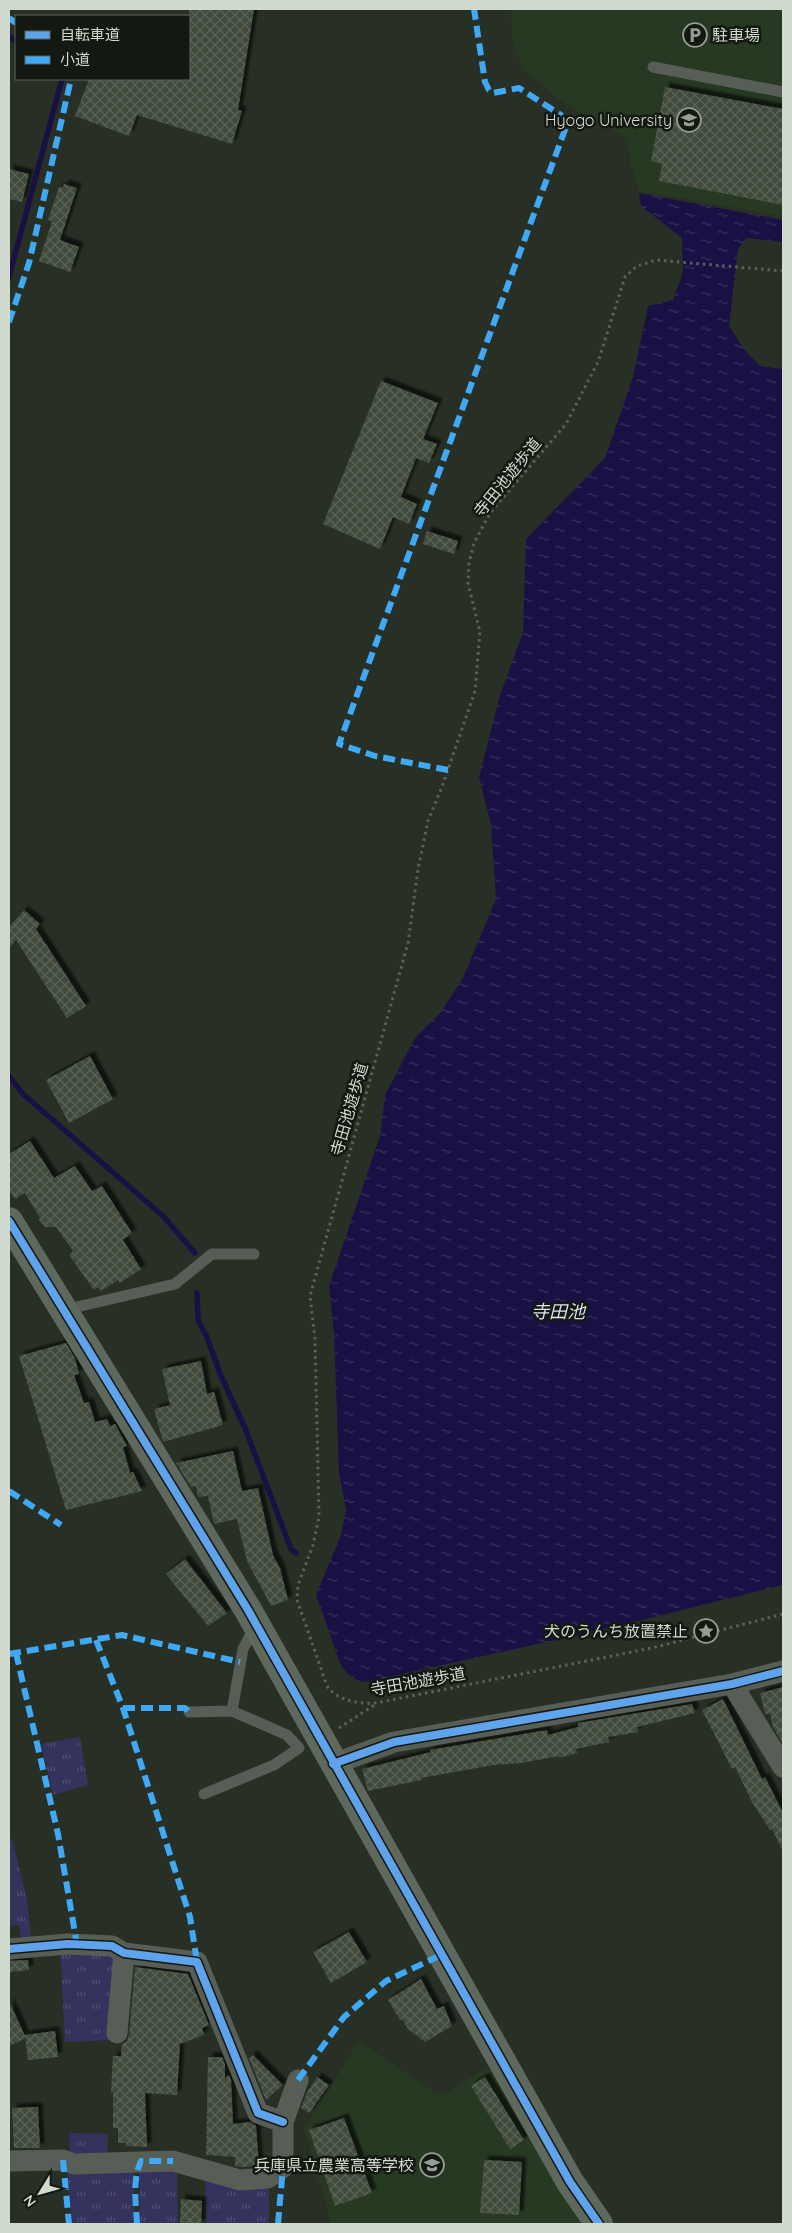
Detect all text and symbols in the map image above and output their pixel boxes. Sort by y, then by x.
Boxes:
legend [15,15,190,80]
parking icon: 駐車場 [682,22,708,48]
text: 自転車道 [60,25,120,44]
place label: 駐車場 [712,25,760,45]
text: 小道 [60,50,90,69]
school or university icon: Hyogo University [676,107,702,133]
place label: Hyogo University [545,110,672,130]
street label: 寺田池遊歩道 [469,433,545,521]
street label: 寺田池遊歩道 [326,1060,372,1158]
water label: 寺田池 [531,1300,587,1323]
place icon: 犬のうんち放置禁止 [693,1618,719,1644]
place label: 犬のうんち放置禁止 [544,1621,688,1641]
street label: 寺田池遊歩道 [369,1663,467,1699]
school or university icon: 兵庫県立農業高等学校 [419,2152,445,2178]
place label: 兵庫県立農業高等学校 [254,2155,414,2175]
north arrow [15,2168,65,2218]
text: N [19,2191,40,2210]

